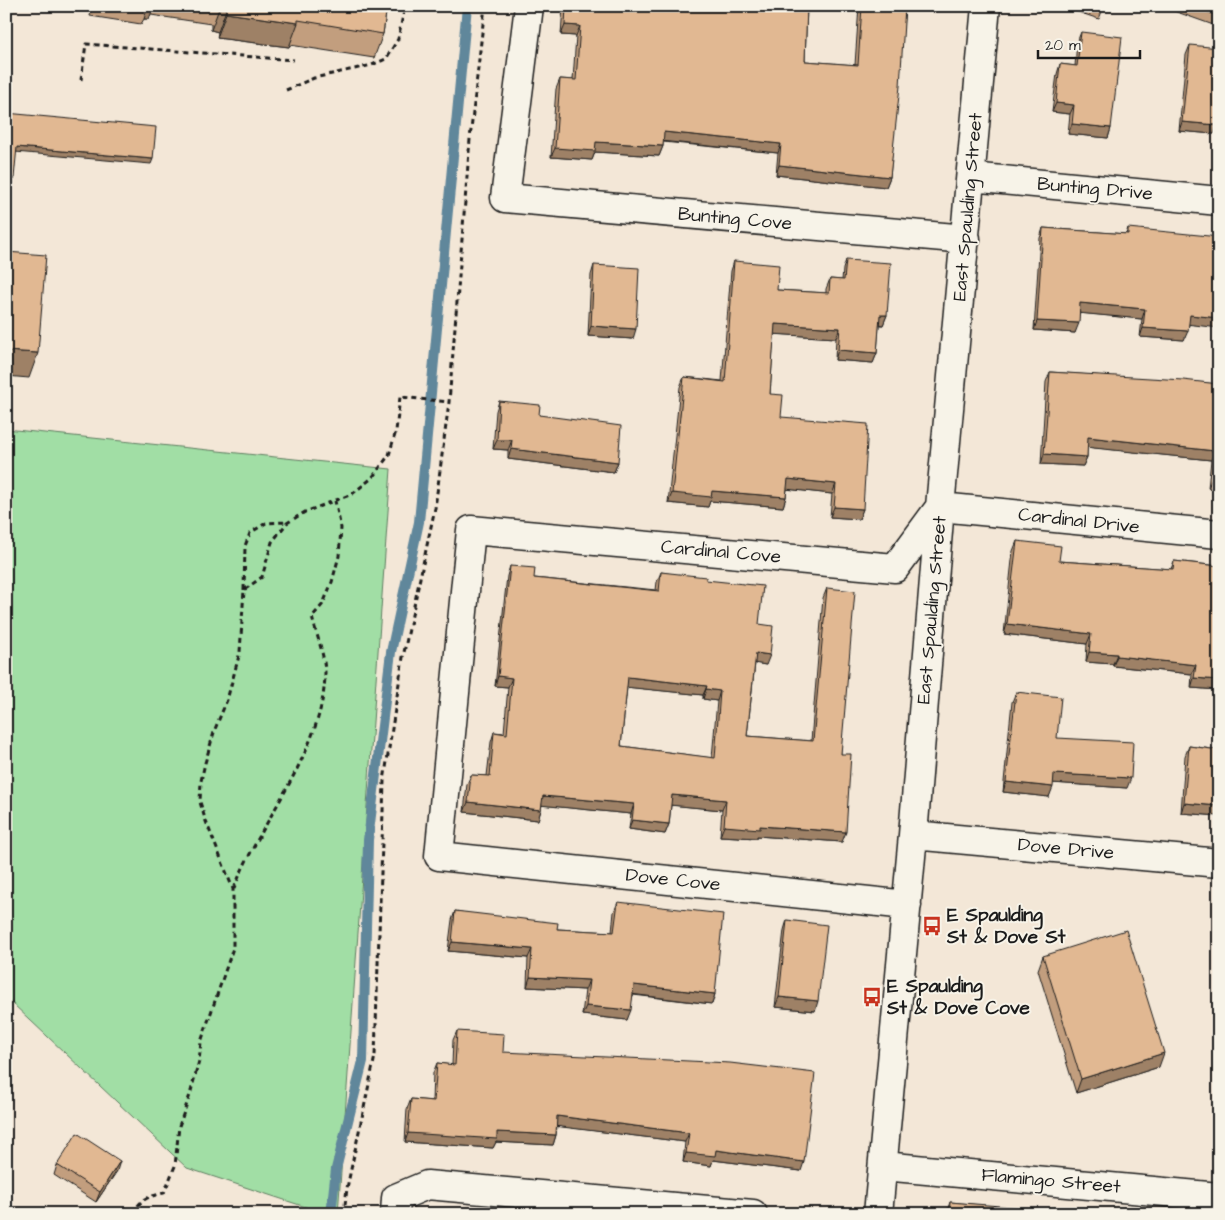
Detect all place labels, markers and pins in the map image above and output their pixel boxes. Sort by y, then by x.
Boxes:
place label: E Spaulding St & Dove St [946,902,1066,951]
bus stop icon: E Spaulding St & Dove St [921,915,943,937]
place label: E Spaulding St & Dove Cove [886,973,1031,1022]
bus stop icon: E Spaulding St & Dove Cove [861,986,883,1008]

